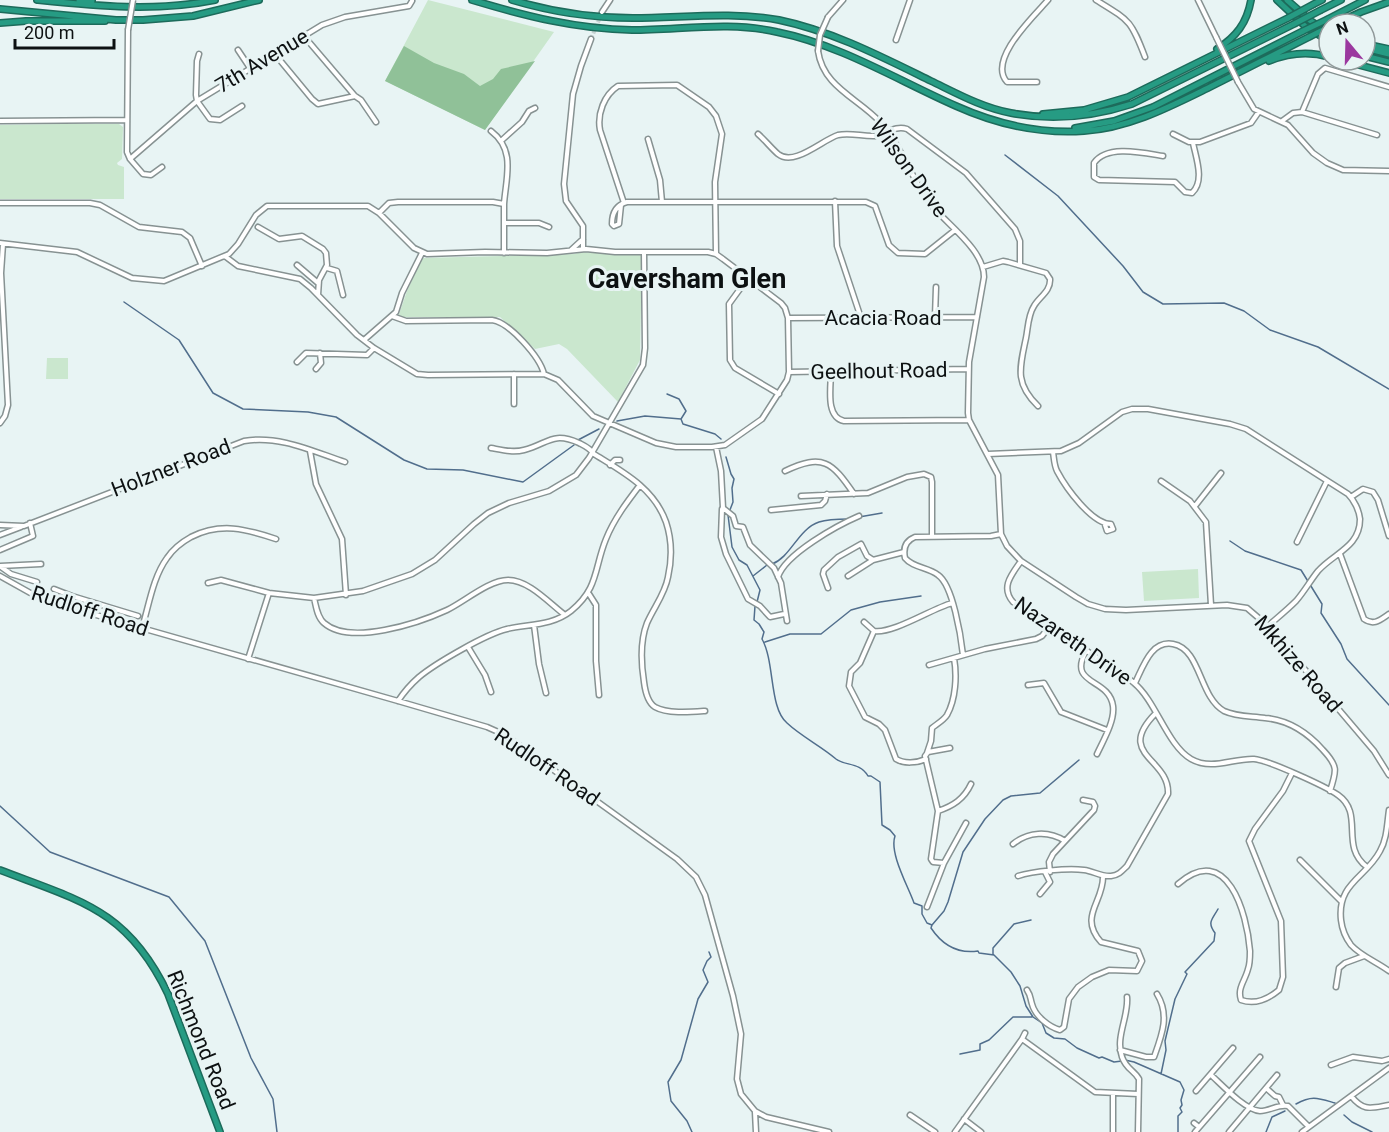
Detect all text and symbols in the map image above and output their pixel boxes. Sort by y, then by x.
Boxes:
scale bar [15,12,114,50]
north arrow [1317,12,1377,72]
text: N [1334,17,1351,39]
text: 200 m [24,22,75,43]
street label: 7th Avenue [211,24,313,98]
street label: Wilson Drive [865,114,953,222]
district label: Caversham Glen [588,263,786,295]
street label: Acacia Road [824,306,942,330]
street label: Geelhout Road [810,358,948,384]
street label: Holzner Road [108,434,234,502]
street label: Rudloff Road [29,581,151,641]
street label: Nazareth Drive [1010,592,1136,690]
street label: Mkhize Road [1249,611,1347,717]
street label: Rudloff Road [490,723,604,811]
street label: Richmond Road [162,967,240,1113]

